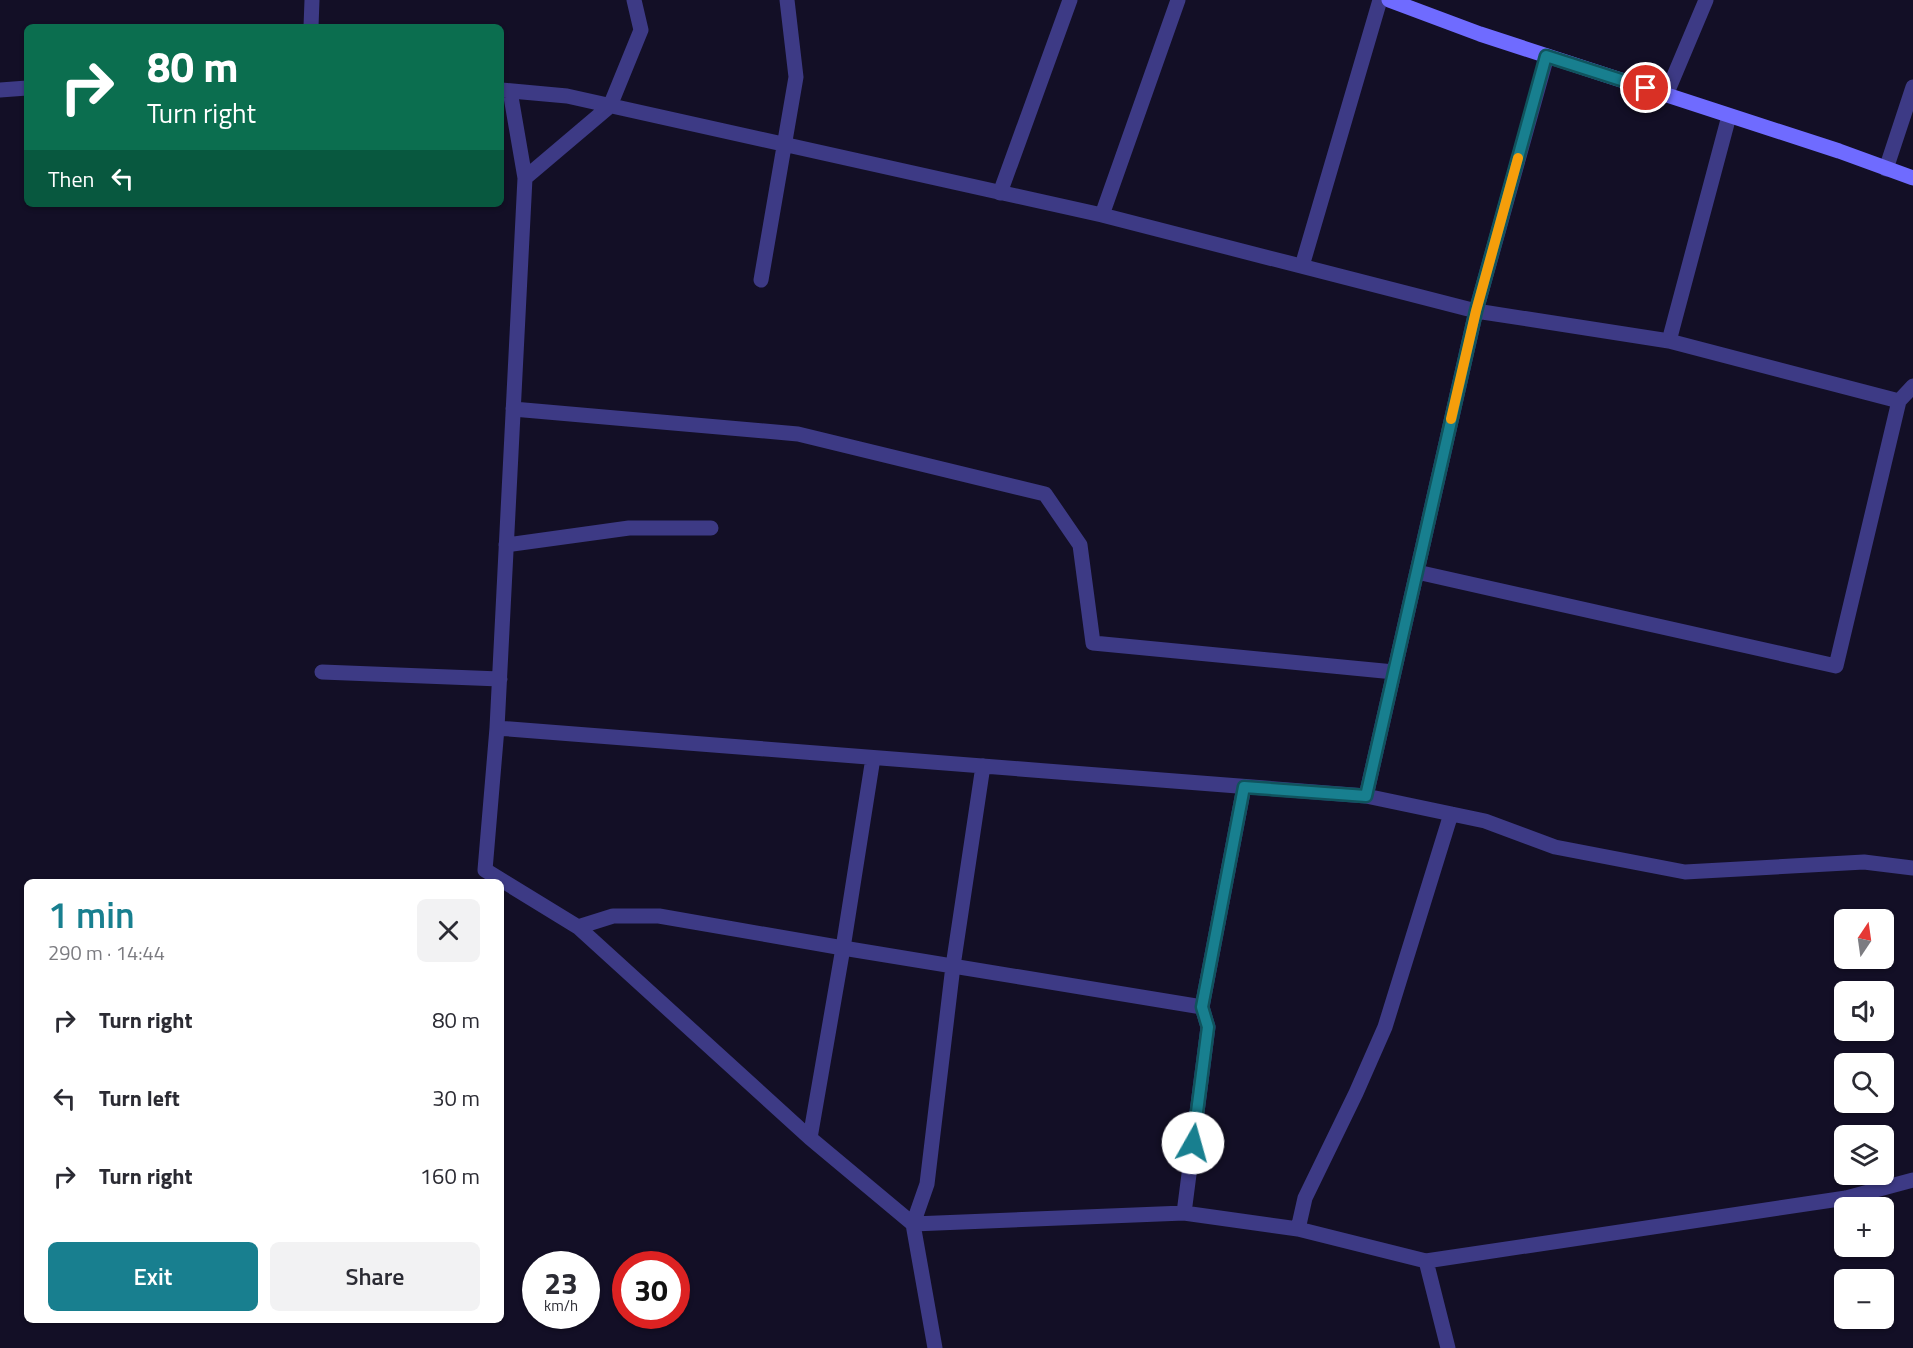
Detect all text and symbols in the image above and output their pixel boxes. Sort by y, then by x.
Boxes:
text: 80 m [147,34,239,98]
icon: right [48,48,126,126]
pin [1620,62,1671,113]
icon: arrive [1629,71,1662,104]
text: Turn right [147,92,256,133]
text: Then [48,162,94,196]
icon: left [106,162,139,195]
text: 1 min [48,887,135,942]
button: close [417,899,480,962]
north arrow [1834,909,1894,969]
map controls [1834,909,1894,1329]
text: 290 m · 14:44 [48,937,165,968]
button: sound [1834,981,1894,1041]
text: Turn right [99,1003,193,1037]
text: 80 m [432,1003,480,1037]
icon: right [48,1004,81,1037]
button: search [1834,1053,1894,1113]
text: Turn left [99,1081,180,1115]
text: 30 m [432,1081,480,1115]
icon: left [48,1082,81,1115]
position arrow [1161,1111,1225,1175]
button: layers [1834,1125,1894,1185]
text: Turn right [99,1159,193,1193]
text: 160 m [420,1159,480,1193]
icon: right [48,1160,81,1193]
button: + [1834,1197,1894,1257]
button: Exit [48,1242,258,1311]
button: Share [270,1242,480,1311]
speed limit sign: 30 [612,1251,690,1329]
text: 23 [544,1260,578,1306]
button: − [1834,1269,1894,1329]
text: km/h [544,1294,578,1317]

